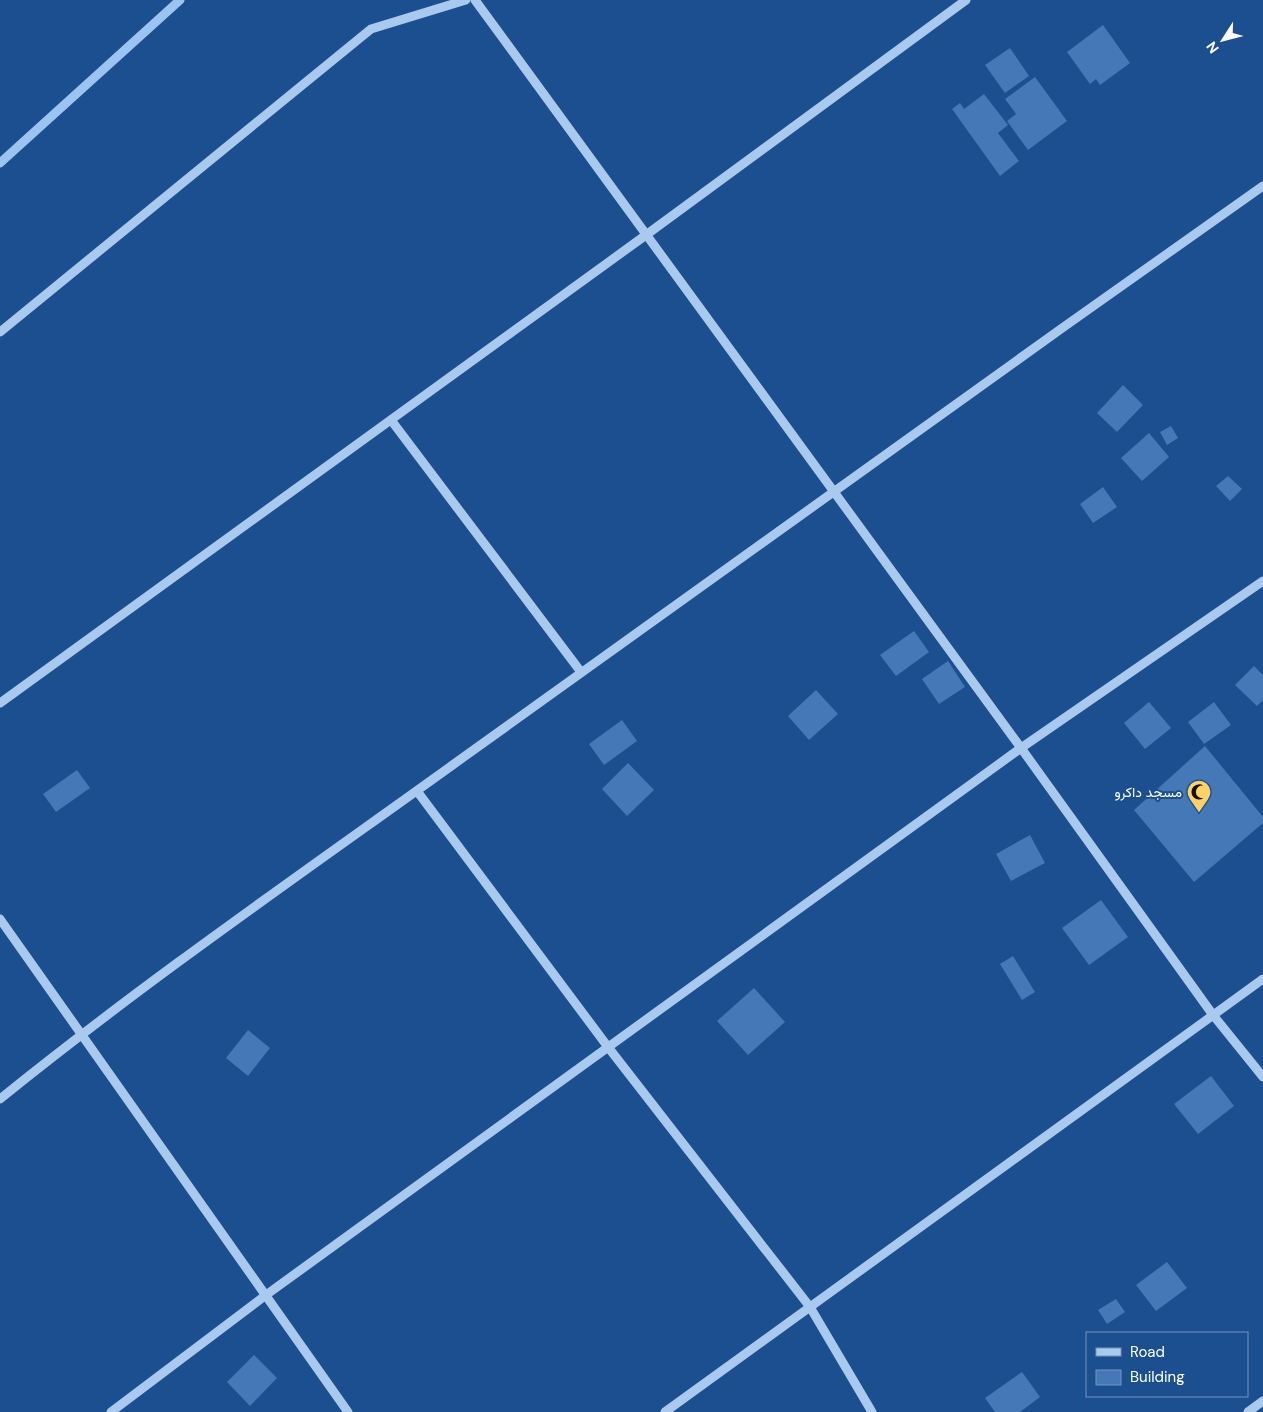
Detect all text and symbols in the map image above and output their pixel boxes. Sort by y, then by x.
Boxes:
north arrow [1198,15,1248,65]
text: N [1202,38,1223,57]
mosque icon: مسجد داكرو [1186,779,1212,813]
place label: مسجد داكرو [1114,783,1182,801]
legend [1086,1332,1248,1397]
text: Road [1130,1342,1165,1362]
text: Building [1130,1367,1185,1387]

